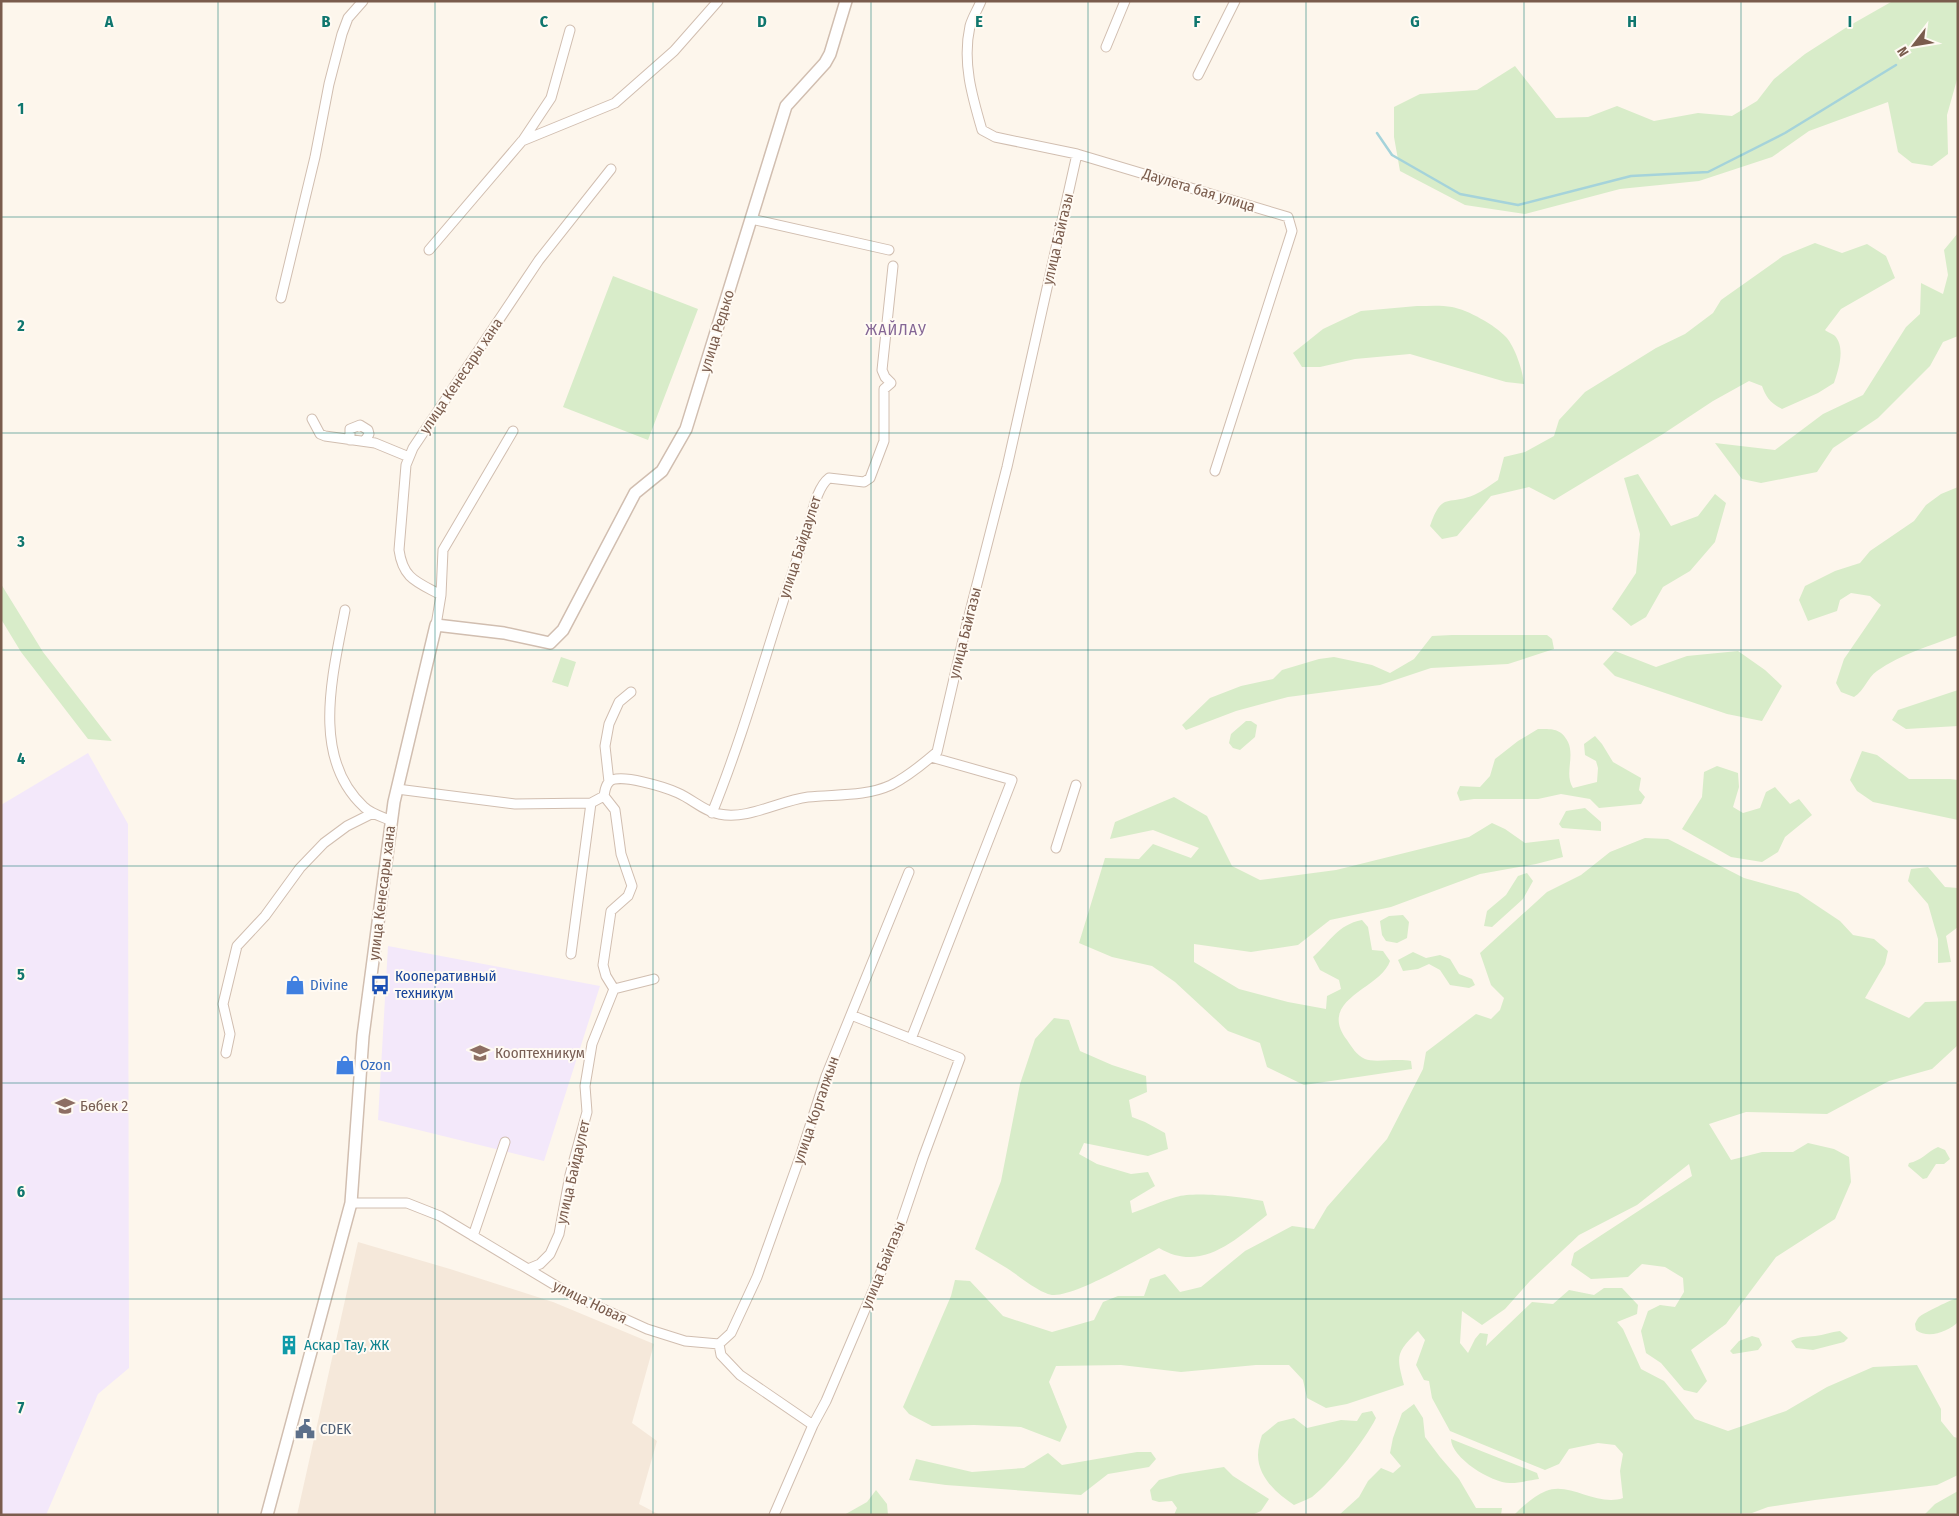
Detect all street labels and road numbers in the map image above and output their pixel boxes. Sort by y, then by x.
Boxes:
street label: Даулета бая улица [1140,164,1257,216]
street label: улица Байгазы [1039,191,1077,287]
street label: улица Редько [696,288,738,374]
street label: улица Кенесары хана [416,315,506,437]
street label: улица Байдаулет [775,493,825,600]
street label: улица Байгазы [945,585,985,681]
street label: улица Кенесары хана [365,824,399,962]
street label: улица Коргалжын [789,1054,843,1166]
street label: улица Байдаулет [552,1117,594,1226]
street label: улица Байгазы [857,1218,909,1312]
street label: улица Новая [550,1276,630,1328]

